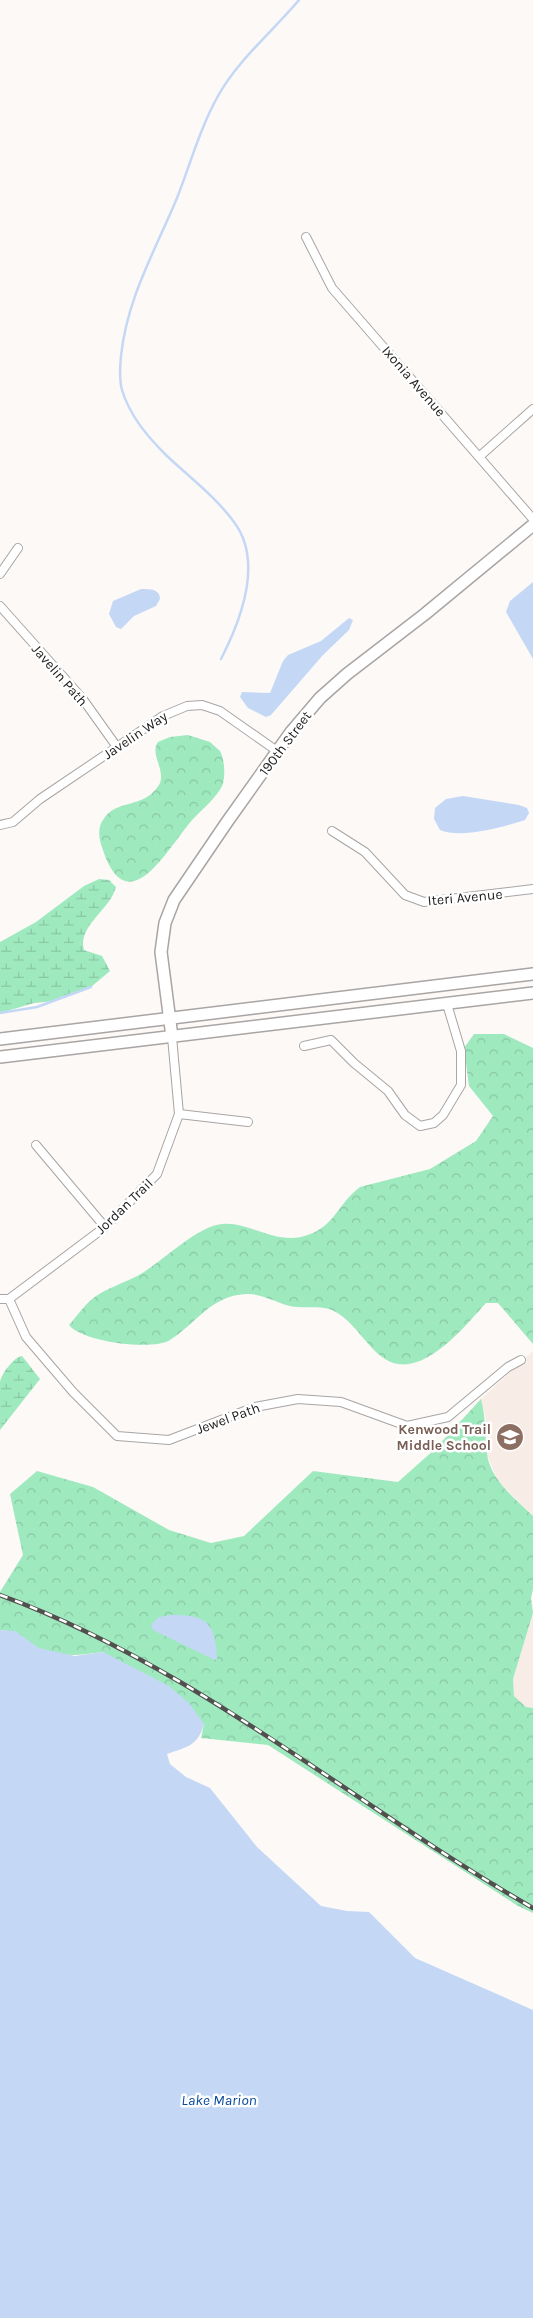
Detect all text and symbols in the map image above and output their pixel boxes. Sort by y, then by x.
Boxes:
street label: Ixonia Avenue [378,342,449,420]
street label: Javelin Path [28,641,91,710]
street label: Javelin Way [100,707,171,763]
street label: 190th Street [256,708,315,779]
street label: Iteri Avenue [427,886,503,909]
street label: Jordan Trail [92,1175,157,1238]
street label: Jewel Path [194,1399,262,1438]
place label: Kenwood Trail Middle School [397,1421,491,1454]
school or university icon: Kenwood Trail Middle School [495,1422,525,1452]
water label: Lake Marion [181,2091,257,2109]

